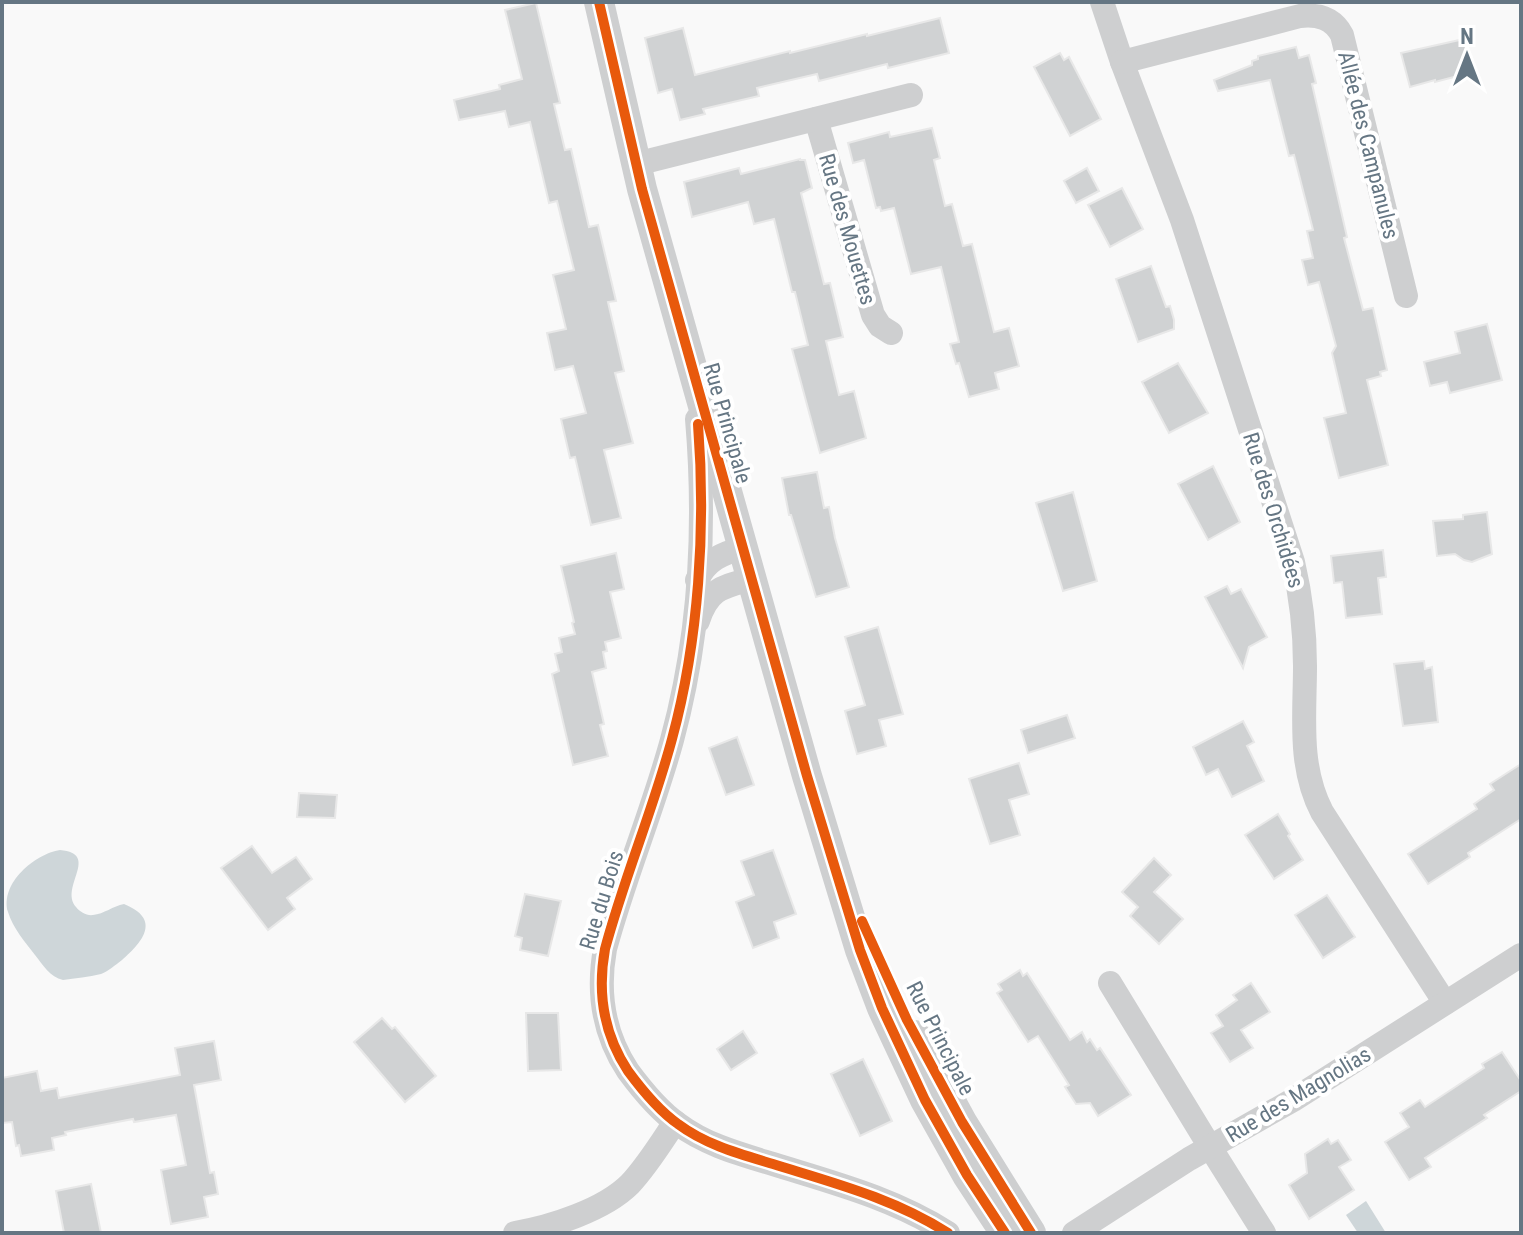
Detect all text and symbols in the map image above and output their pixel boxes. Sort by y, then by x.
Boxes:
north arrow [1427,16,1507,96]
text: N [1460,24,1474,49]
street label: Allée des Campanules [1333,49,1404,241]
street label: Rue des Mouettes [814,151,881,308]
street label: Rue Principale [698,360,757,486]
street label: Rue des Orchidées [1238,429,1309,591]
street label: Rue du Bois [575,848,628,953]
street label: Rue Principale [901,977,980,1099]
street label: Rue des Magnolias [1221,1041,1375,1147]

